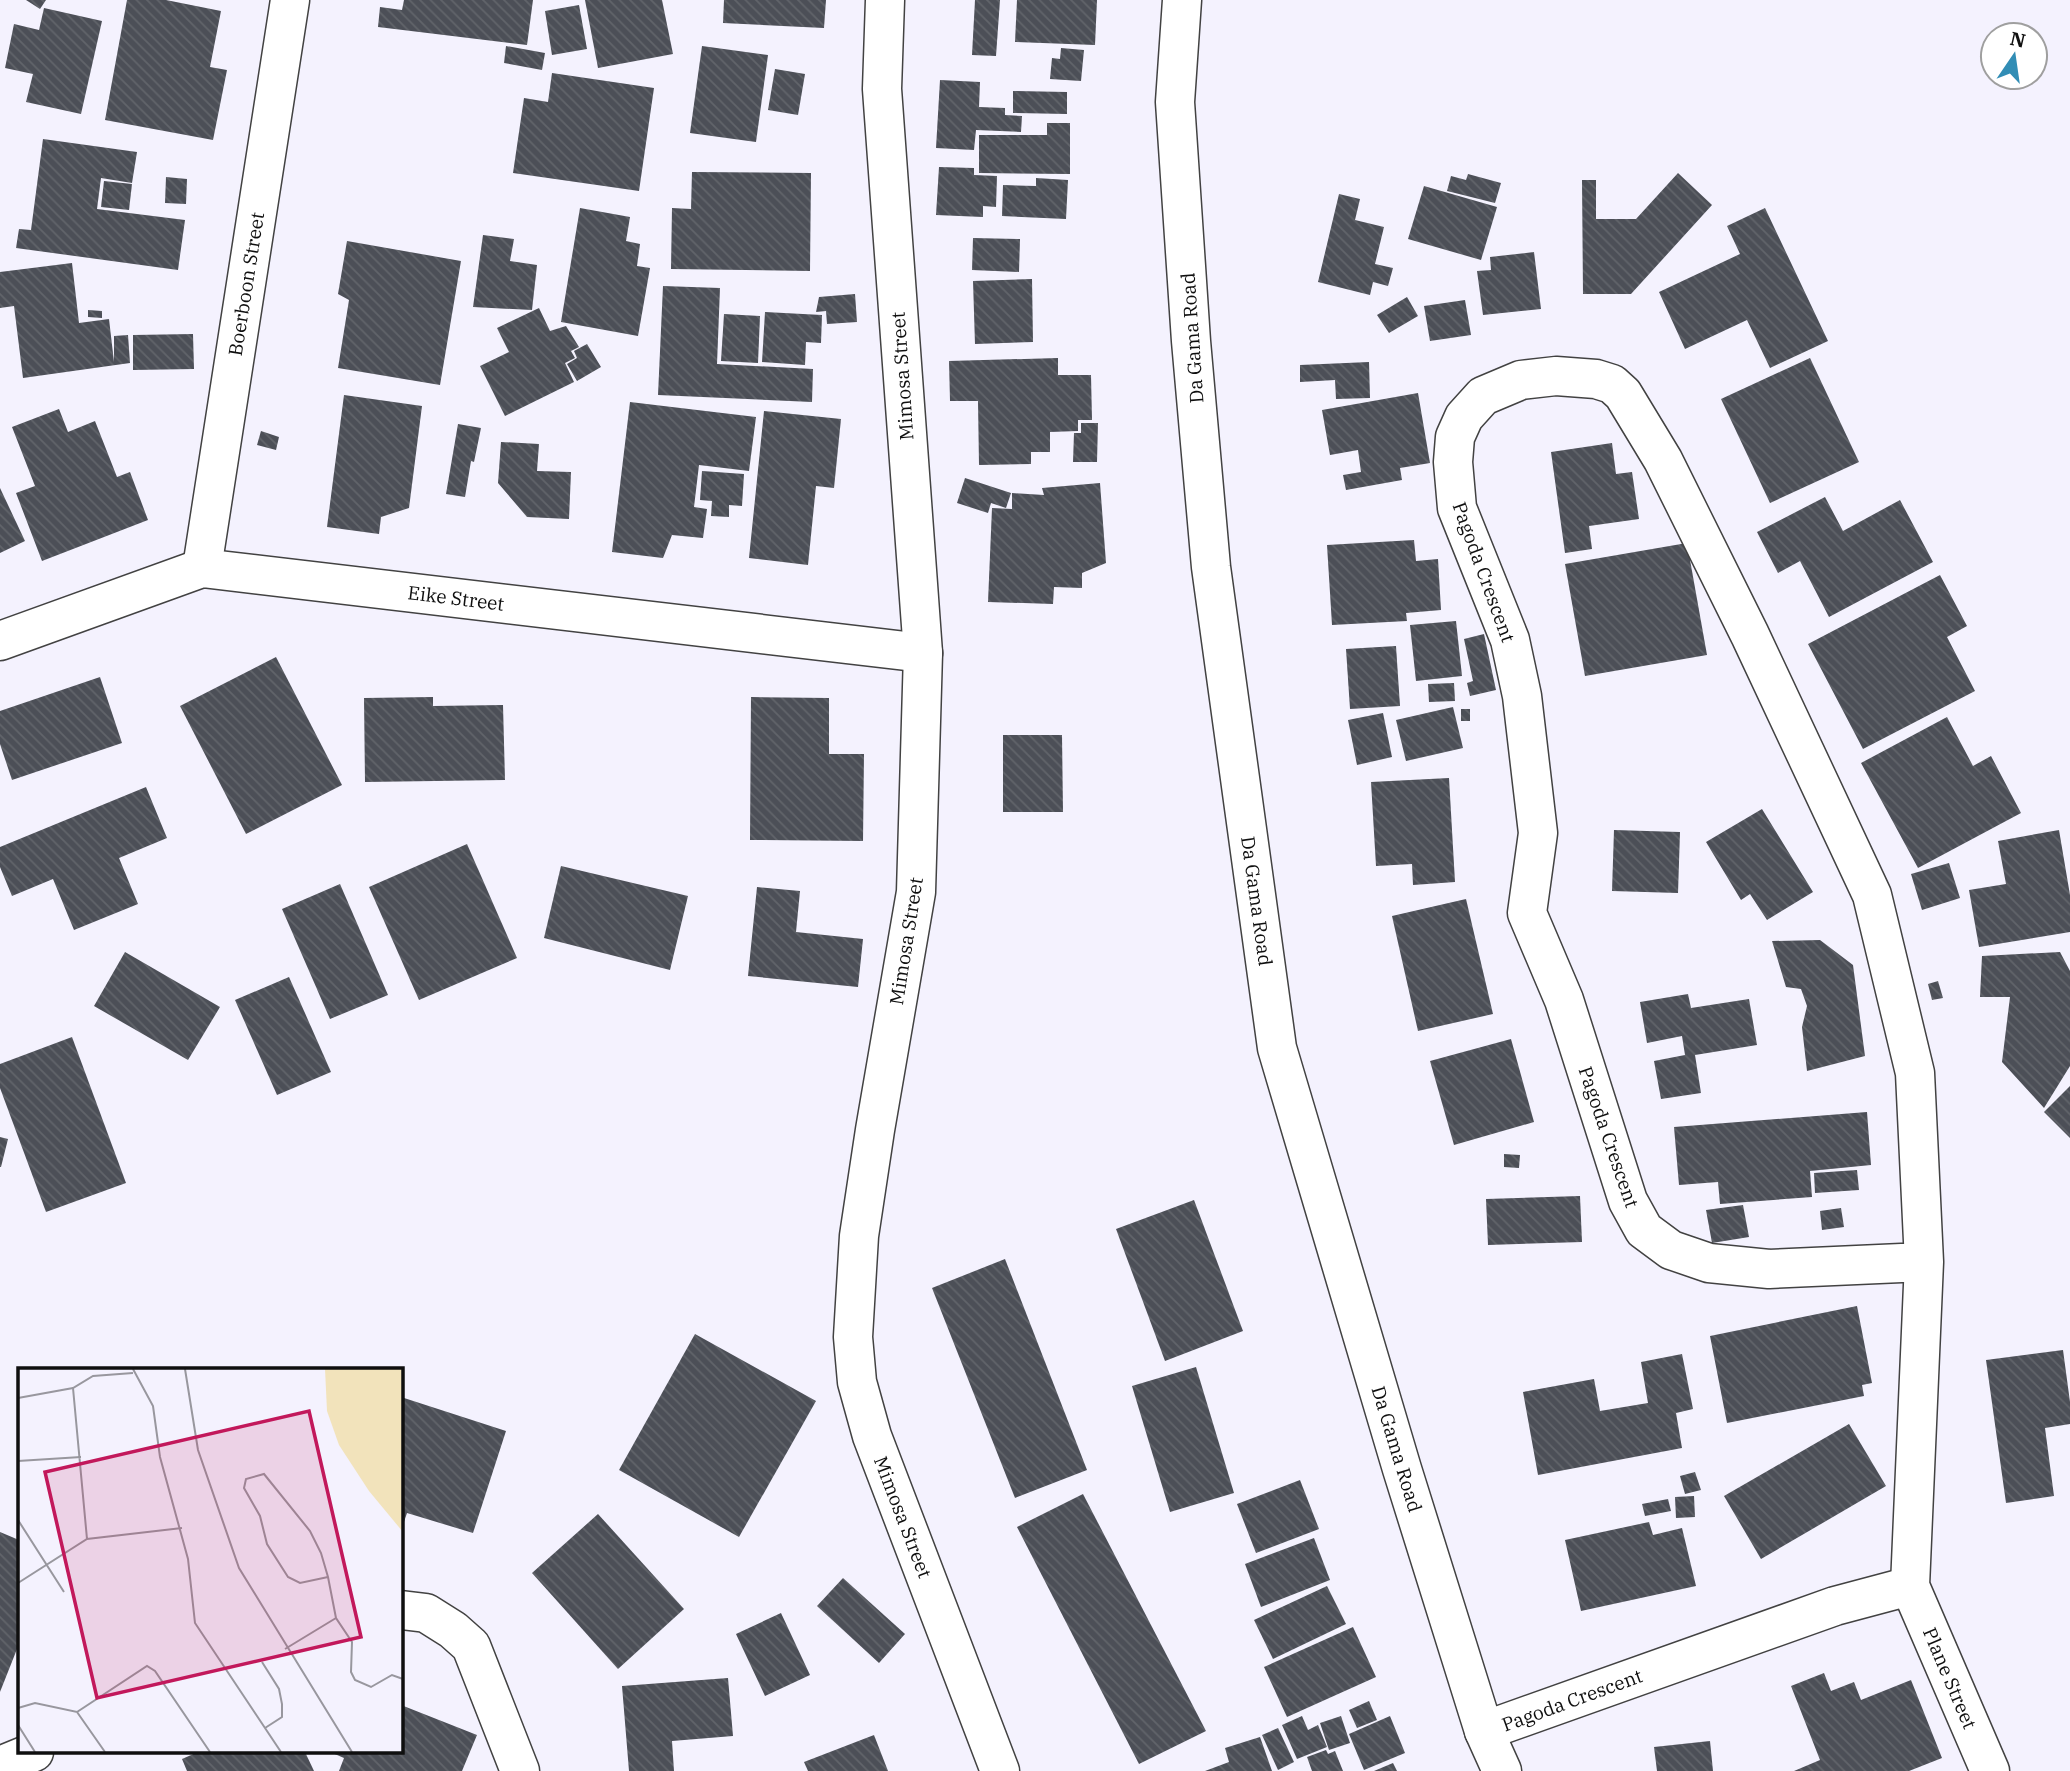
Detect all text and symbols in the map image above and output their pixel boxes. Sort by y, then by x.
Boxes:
north arrow [1979,21,2049,91]
text: N [2008,26,2028,53]
street label: Boerboon Street [223,210,269,358]
street label: Da Gama Road [1175,272,1209,404]
street label: Mimosa Street [886,311,918,441]
street label: Pagoda Crescent [1447,498,1521,646]
street label: Eike Street [406,580,506,616]
street label: Da Gama Road [1236,835,1278,967]
street label: Mimosa Street [884,875,928,1006]
street label: Pagoda Crescent [1574,1063,1645,1211]
inset map [18,1368,402,1754]
street label: Da Gama Road [1366,1383,1428,1515]
street label: Mimosa Street [869,1453,937,1582]
street label: Plane Street [1918,1624,1982,1733]
street label: Pagoda Crescent [1498,1663,1646,1737]

